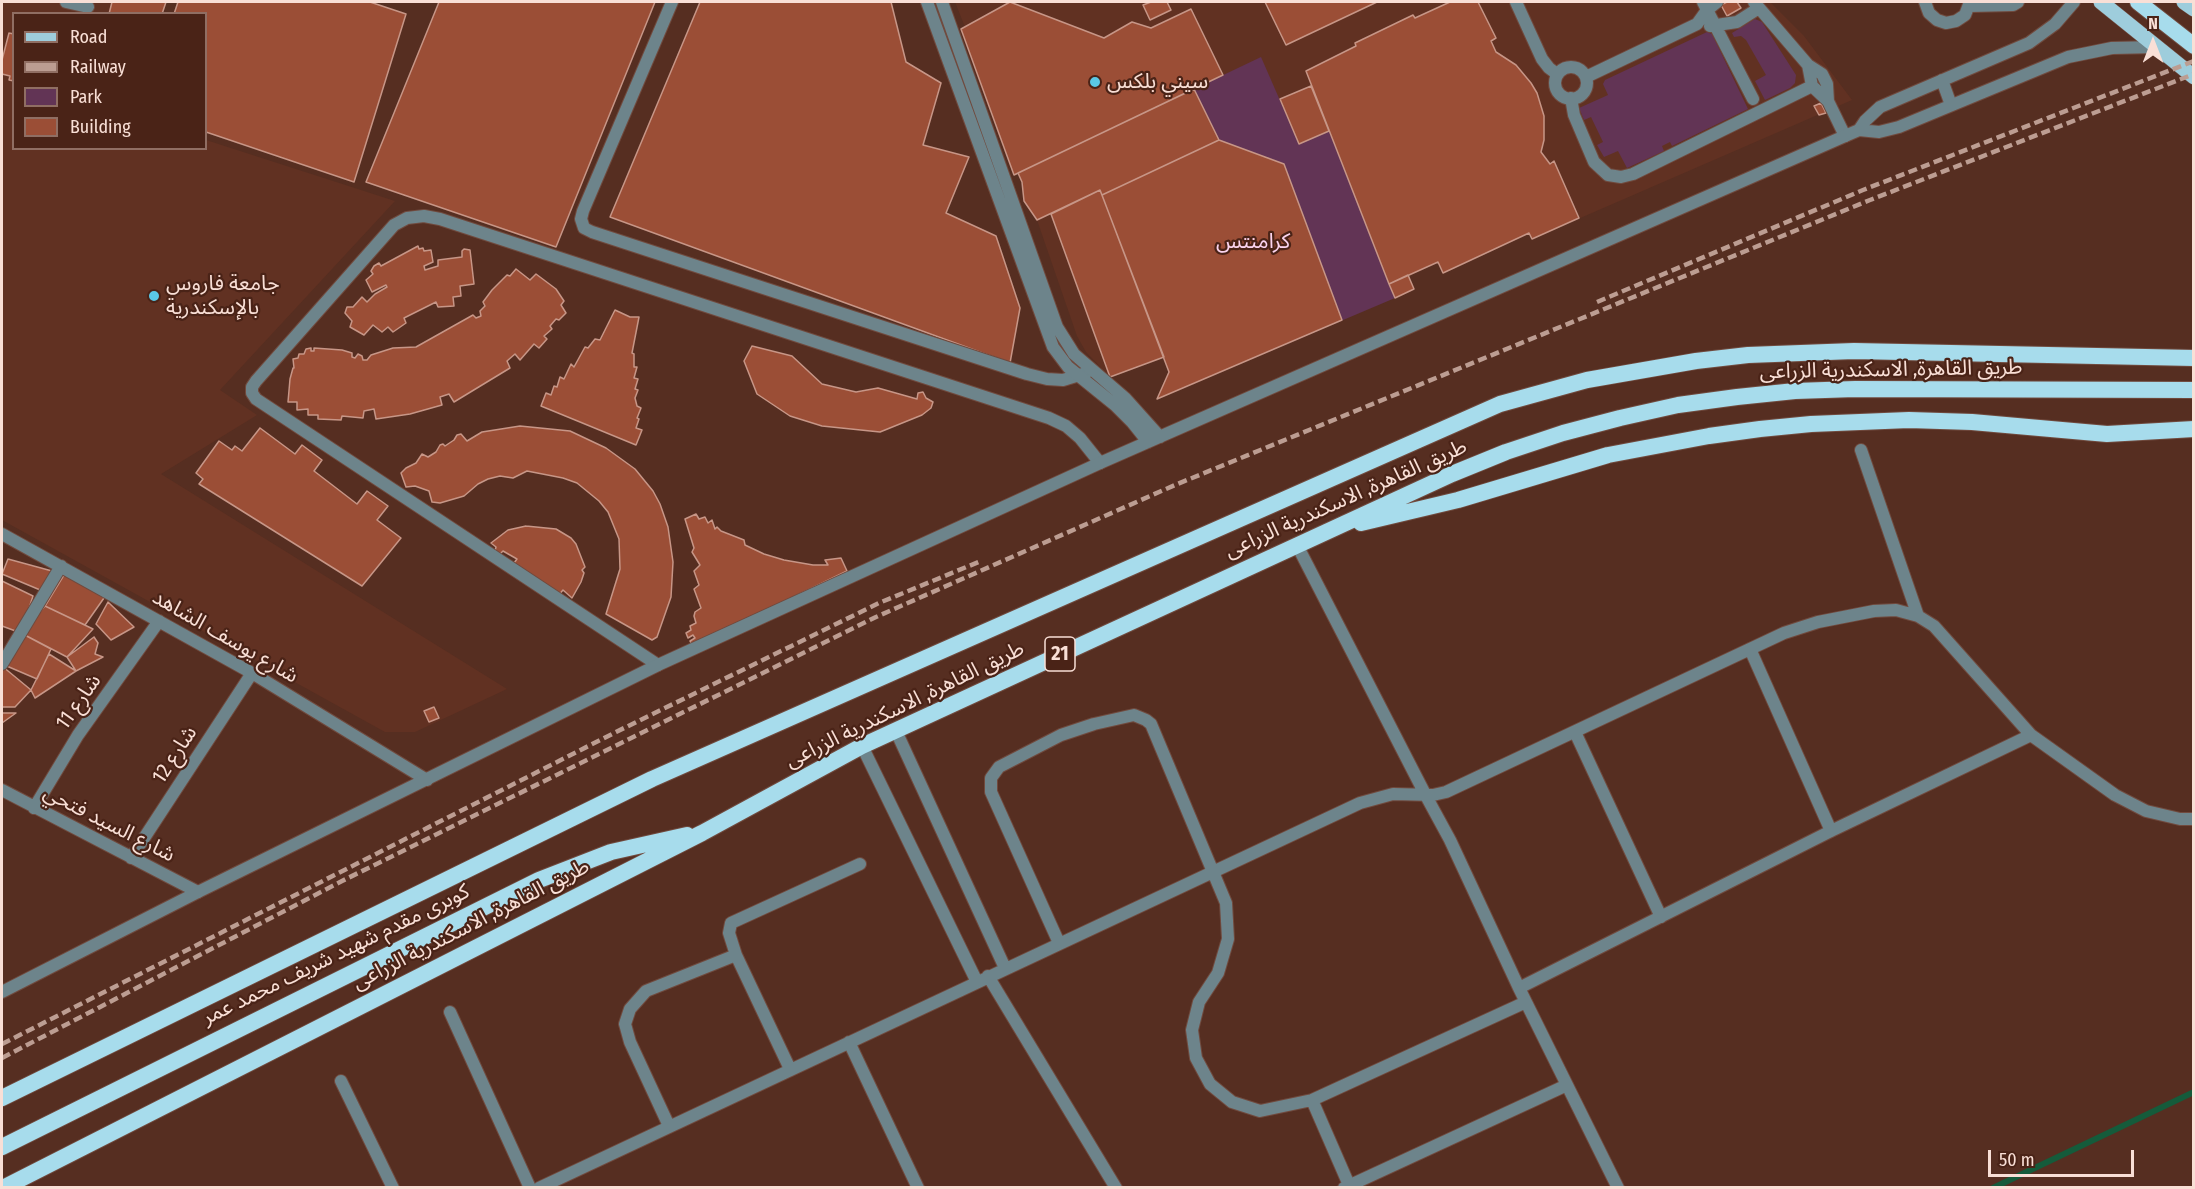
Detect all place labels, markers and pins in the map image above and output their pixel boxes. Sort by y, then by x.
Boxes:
place label: سيني بلكس [1107,69,1208,95]
marker: سيني بلكس [1088,75,1102,89]
place label: جامعة فاروس بالإسكندرية [166,271,280,321]
marker: جامعة فاروس بالإسكندرية [147,289,161,303]

